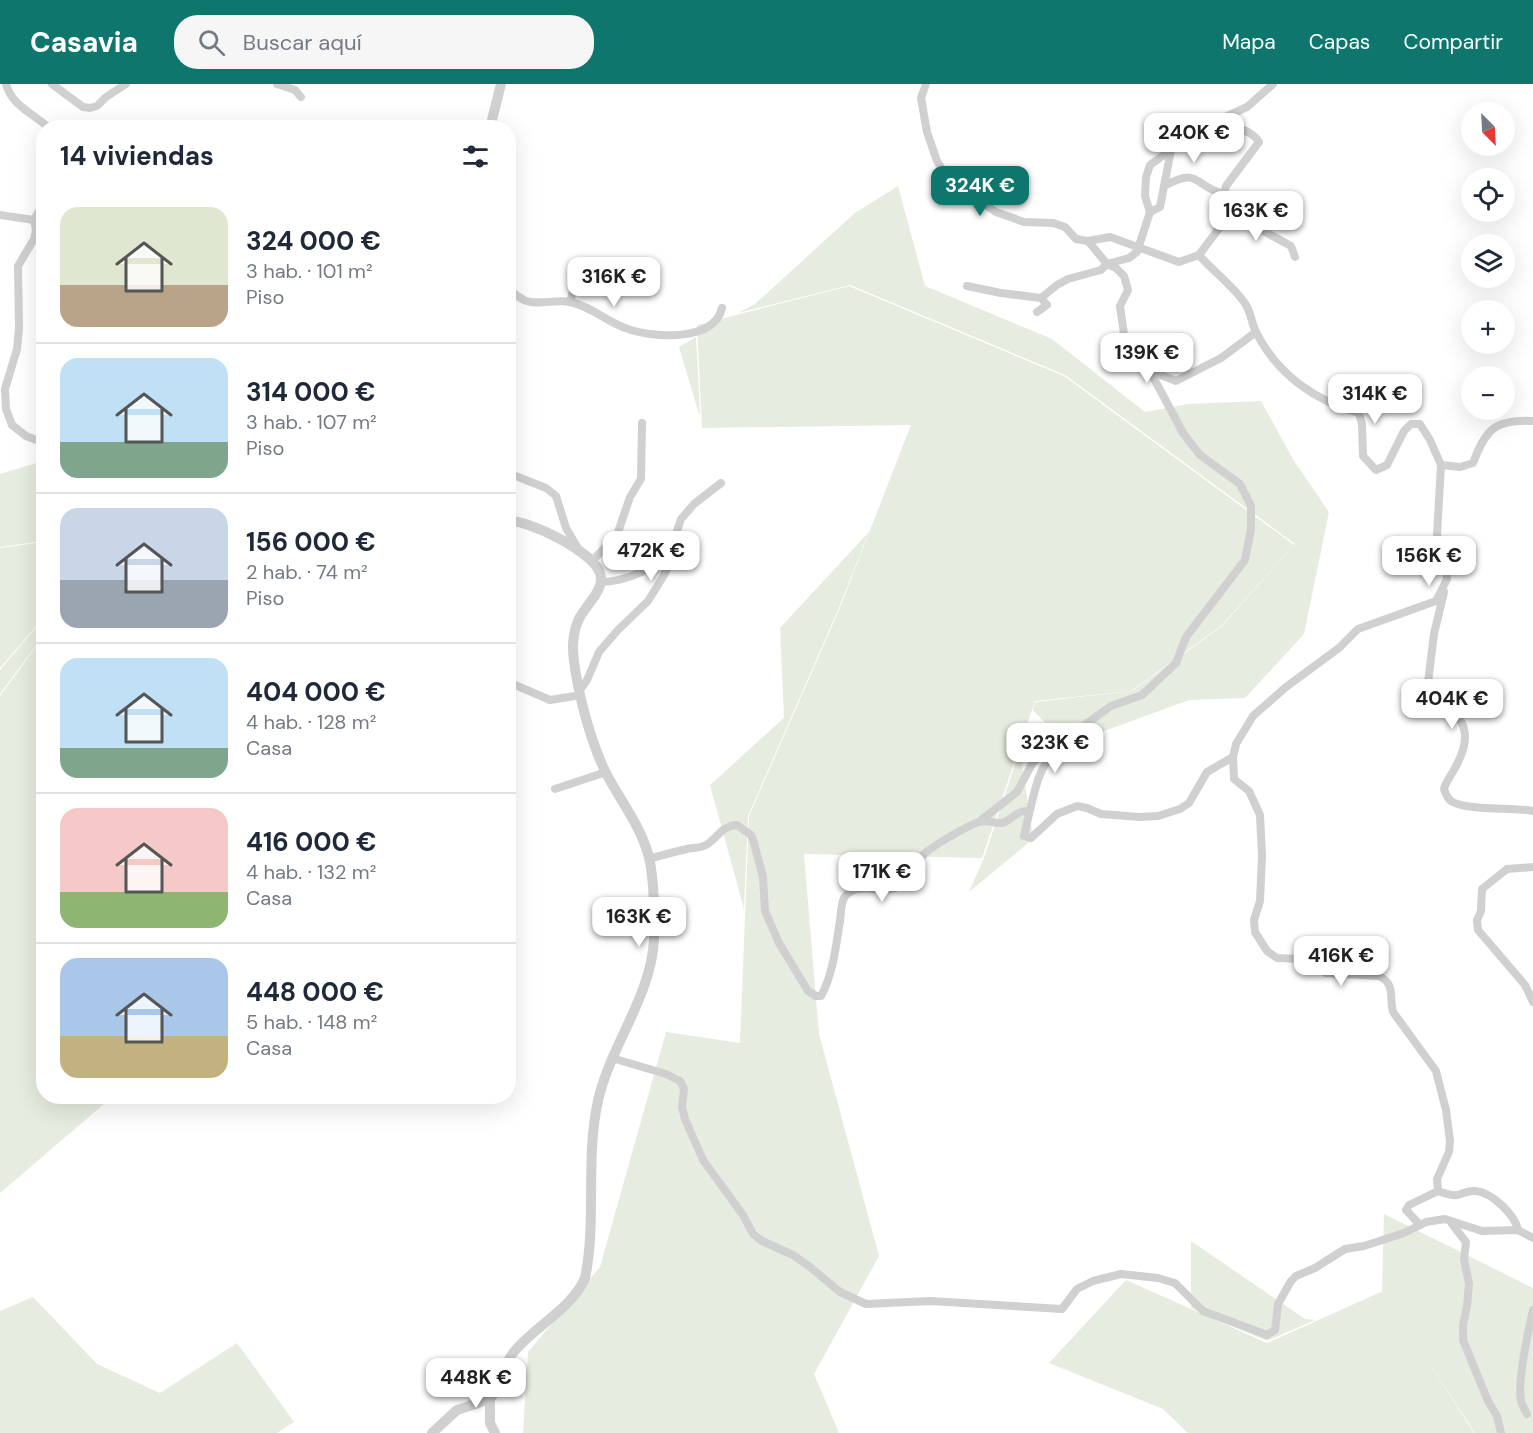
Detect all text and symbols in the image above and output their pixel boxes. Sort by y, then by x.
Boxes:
search box [174,15,594,69]
text: Casavia [30,24,138,61]
icon: search [195,26,228,59]
text: Buscar aquí [243,28,362,57]
text: Mapa [1222,28,1276,56]
text: Capas [1309,28,1370,56]
text: Compartir [1403,28,1503,56]
north arrow [1461,102,1515,156]
map controls [1461,102,1515,420]
pin: 240K € [1145,113,1243,164]
text: 240K € [1158,119,1230,145]
text: 14 viviendas [60,139,214,173]
icon: filters [459,140,492,173]
pin: 324K € [931,166,1029,217]
button: locate [1461,168,1515,222]
text: 324K € [945,172,1015,198]
pin: 163K € [1207,191,1305,242]
text: 163K € [1223,197,1289,223]
text: 324 000 € [246,224,381,258]
icon: home [108,231,180,303]
button: layers [1461,234,1515,288]
pin: 316K € [565,257,663,308]
text: 3 hab. · 101 m² [246,258,373,284]
text: 316K € [581,263,647,289]
text: Piso [246,284,284,310]
button: + [1461,300,1515,354]
pin: 139K € [1098,333,1196,384]
text: 139K € [1114,339,1180,365]
button: − [1461,366,1515,420]
pin: 314K € [1326,374,1424,425]
text: 314 000 € [246,375,376,409]
text: 314K € [1342,380,1408,406]
icon: home [108,382,180,454]
text: 3 hab. · 107 m² [246,409,377,435]
text: Piso [246,435,284,461]
text: 156 000 € [246,525,376,559]
pin: 472K € [602,531,700,582]
icon: home [108,532,180,604]
pin: 156K € [1380,536,1478,587]
text: 472K € [617,537,685,563]
text: 156K € [1396,542,1462,568]
text: 2 hab. · 74 m² [246,559,368,585]
text: Piso [246,585,284,611]
text: 404 000 € [246,675,386,709]
pin: 404K € [1403,679,1501,730]
icon: home [108,682,180,754]
text: 404K € [1415,685,1489,711]
text: 4 hab. · 128 m² [246,709,376,735]
pin: 323K € [1006,723,1104,774]
text: 323K € [1020,729,1090,755]
text: Casa [246,735,292,761]
text: 416 000 € [246,825,377,859]
icon: home [108,832,180,904]
pin: 171K € [833,852,931,903]
text: 171K € [852,858,912,884]
text: 4 hab. · 132 m² [246,859,376,885]
text: Casa [246,885,292,911]
pin: 163K € [590,897,688,948]
text: 163K € [606,903,672,929]
pin: 416K € [1292,936,1390,987]
text: 416K € [1308,942,1374,968]
text: 448 000 € [246,975,384,1009]
icon: home [108,982,180,1054]
text: 5 hab. · 148 m² [246,1009,377,1035]
text: Casa [246,1035,292,1061]
pin: 448K € [427,1358,525,1409]
text: 448K € [440,1364,512,1390]

